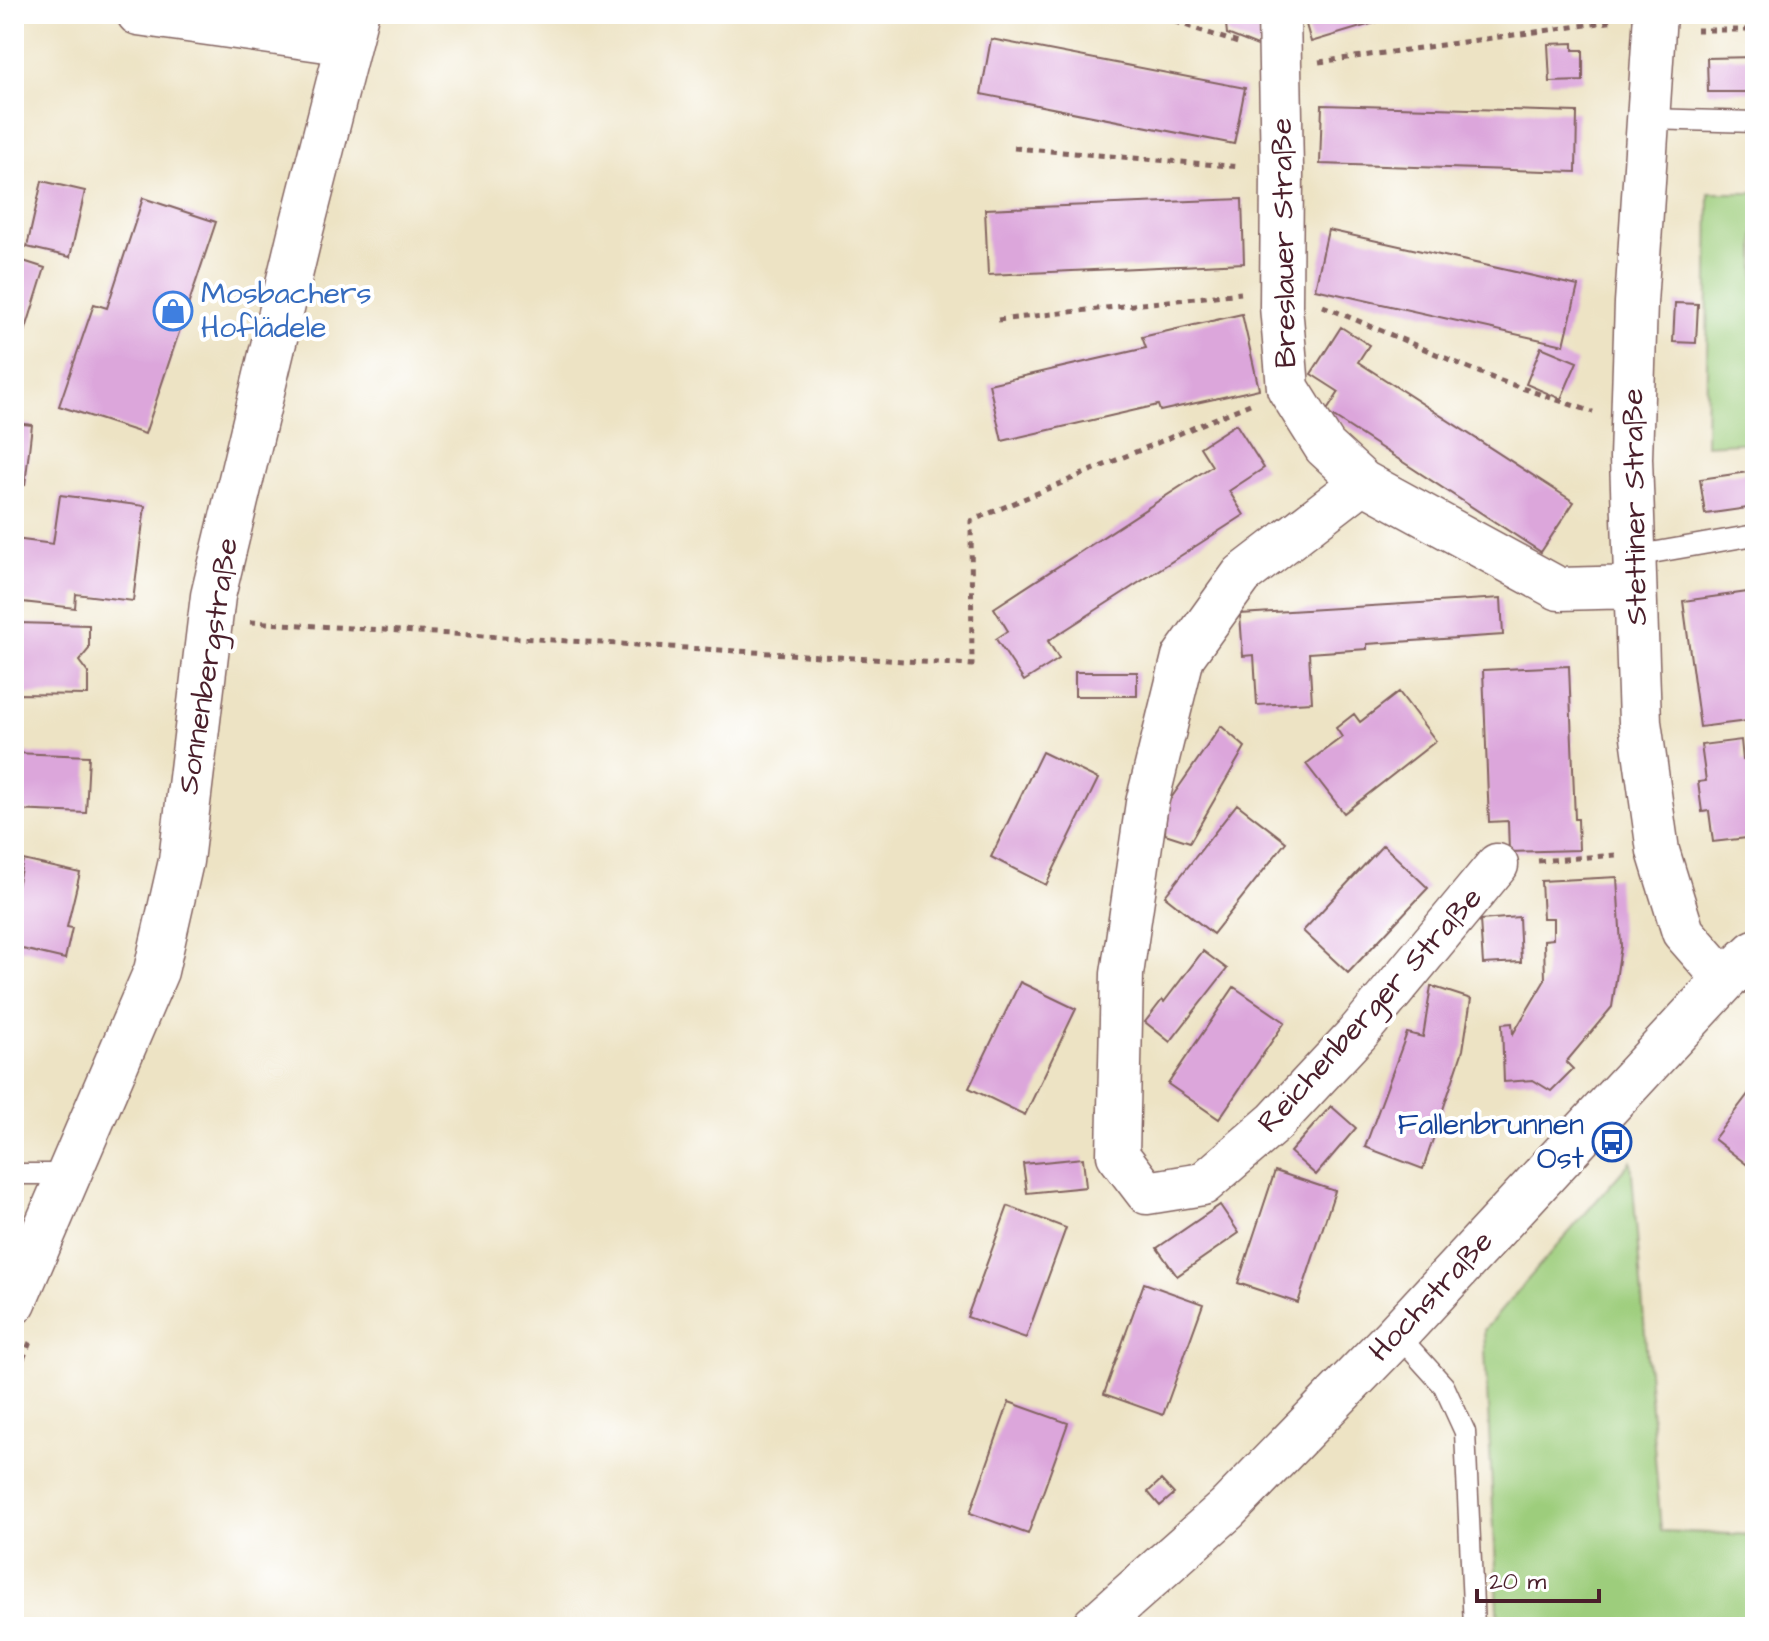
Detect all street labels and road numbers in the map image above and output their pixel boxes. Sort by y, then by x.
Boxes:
street label: Breslauer Straße [1261,118,1307,368]
street label: Stettiner Straße [1612,388,1658,626]
street label: Sonnenbergstraße [167,535,250,797]
street label: Reichenberger Straße [1248,878,1493,1143]
street label: Hochstraße [1359,1221,1503,1371]

